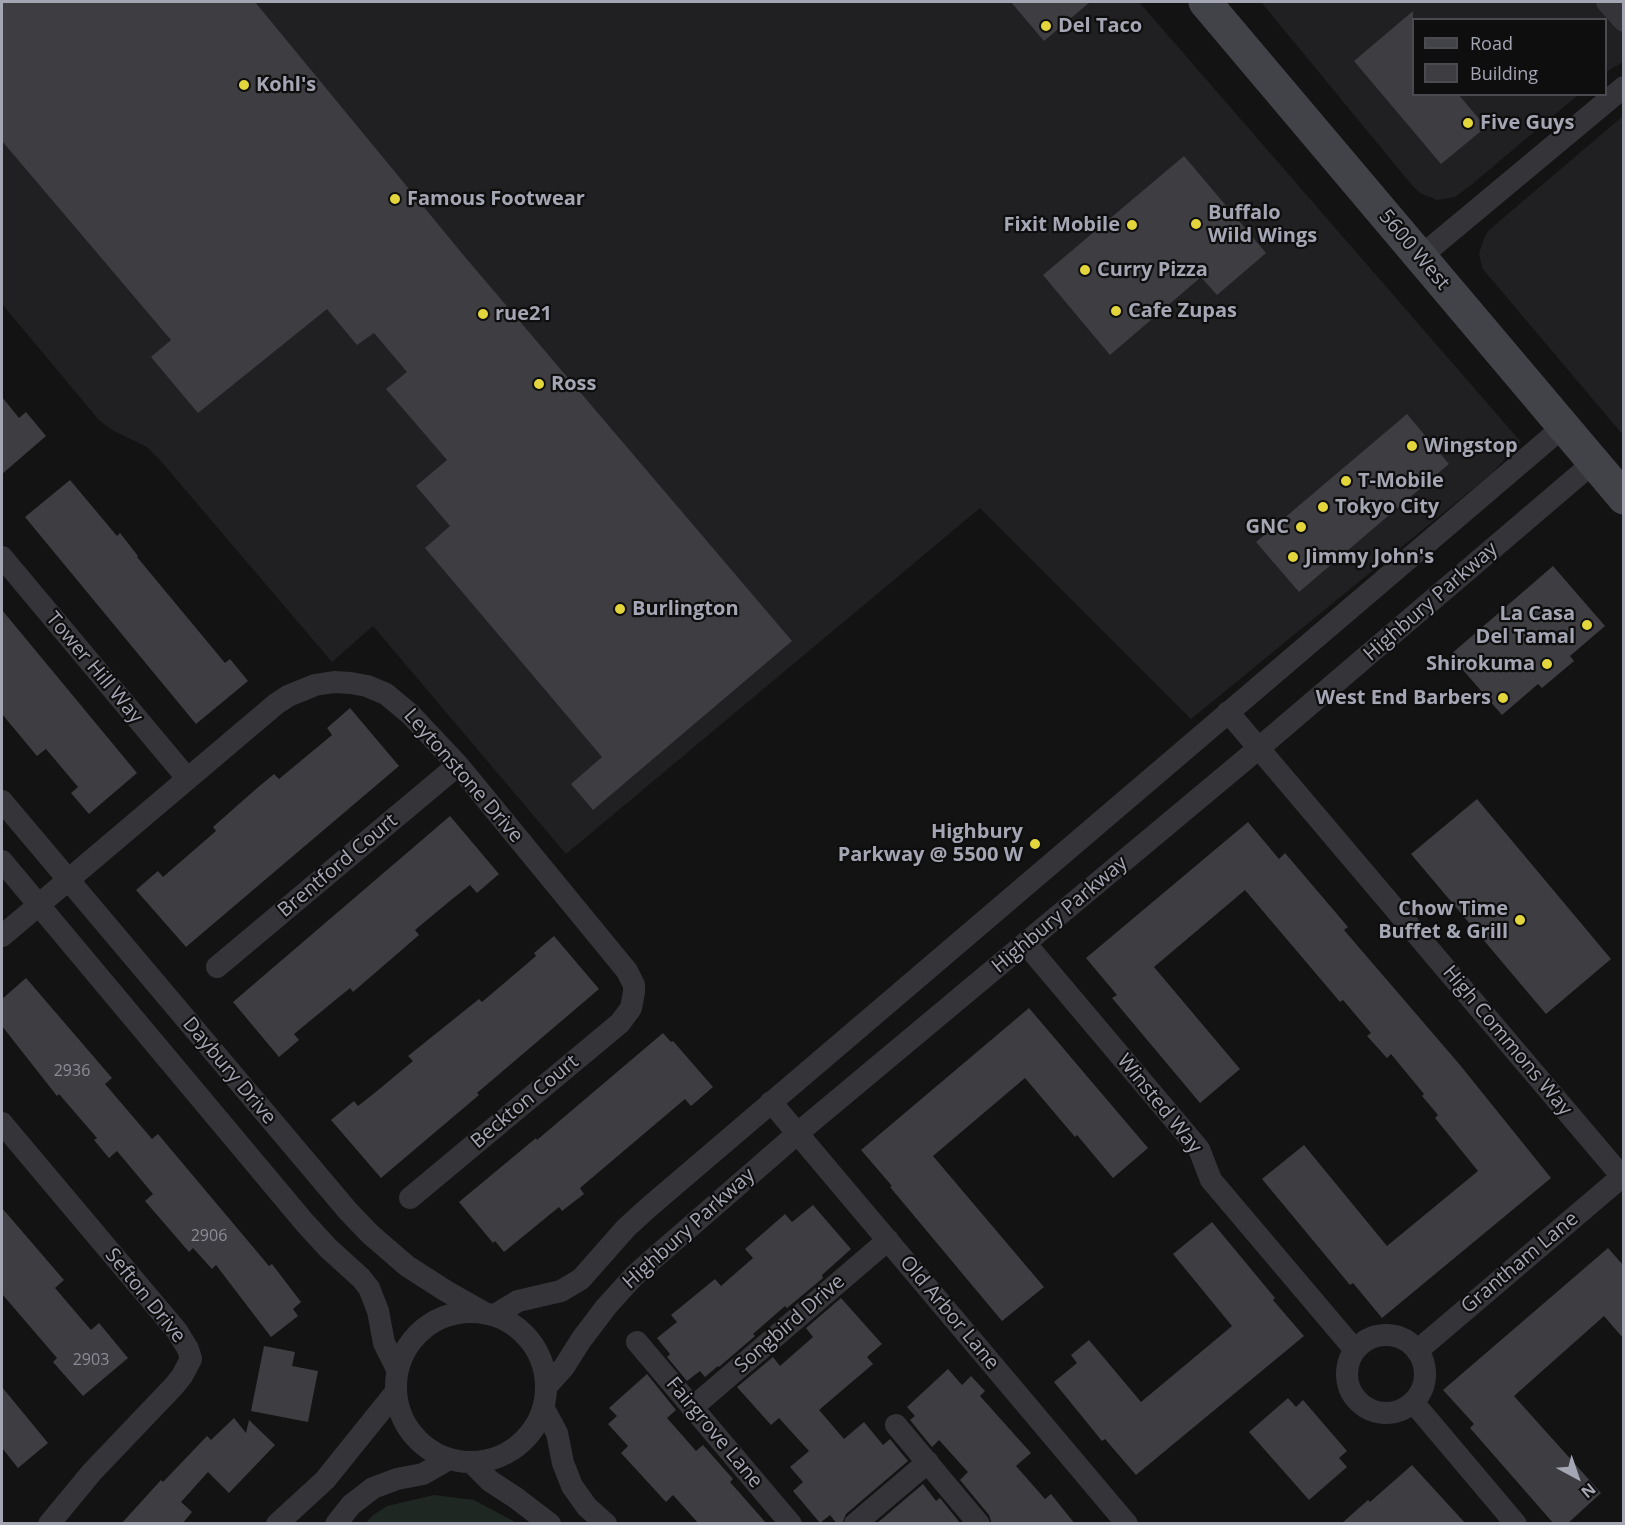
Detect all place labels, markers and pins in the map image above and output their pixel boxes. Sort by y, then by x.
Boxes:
place label: Del Taco [1058,14,1142,38]
marker: Del Taco [1039,19,1053,33]
place label: Kohl's [256,73,316,97]
marker: Kohl's [237,78,251,92]
place label: Five Guys [1480,111,1574,135]
marker: Five Guys [1461,116,1475,130]
place label: Famous Footwear [407,187,585,211]
marker: Famous Footwear [388,192,402,206]
place label: Buffalo Wild Wings [1208,201,1317,248]
place label: Fixit Mobile [1003,213,1120,237]
marker: Buffalo Wild Wings [1189,217,1203,231]
marker: Fixit Mobile [1125,218,1139,232]
place label: Curry Pizza [1097,258,1208,282]
marker: Curry Pizza [1078,263,1092,277]
place label: Cafe Zupas [1128,299,1237,323]
place label: rue21 [495,302,552,326]
marker: Cafe Zupas [1109,304,1123,318]
marker: rue21 [476,307,490,321]
place label: Ross [551,372,596,396]
marker: Ross [532,377,546,391]
place label: Wingstop [1424,434,1518,458]
marker: Wingstop [1405,439,1419,453]
place label: T-Mobile [1358,469,1444,493]
marker: T-Mobile [1339,474,1353,488]
place label: Tokyo City [1335,495,1439,519]
marker: Tokyo City [1316,500,1330,514]
place label: GNC [1246,515,1289,539]
marker: GNC [1294,520,1308,534]
place label: Jimmy John's [1305,545,1434,569]
marker: Jimmy John's [1286,550,1300,564]
place label: Burlington [632,597,739,621]
marker: Burlington [613,602,627,616]
place label: La Casa Del Tamal [1476,602,1575,649]
marker: La Casa Del Tamal [1580,618,1594,632]
place label: Shirokuma [1426,652,1535,676]
marker: Shirokuma [1540,657,1554,671]
place label: West End Barbers [1316,686,1491,710]
marker: West End Barbers [1496,691,1510,705]
place label: Highbury Parkway @ 5500 W [838,820,1023,867]
marker: Highbury Parkway @ 5500 W [1028,837,1042,851]
place label: Chow Time Buffet & Grill [1378,897,1508,944]
marker: Chow Time Buffet & Grill [1513,913,1527,927]

